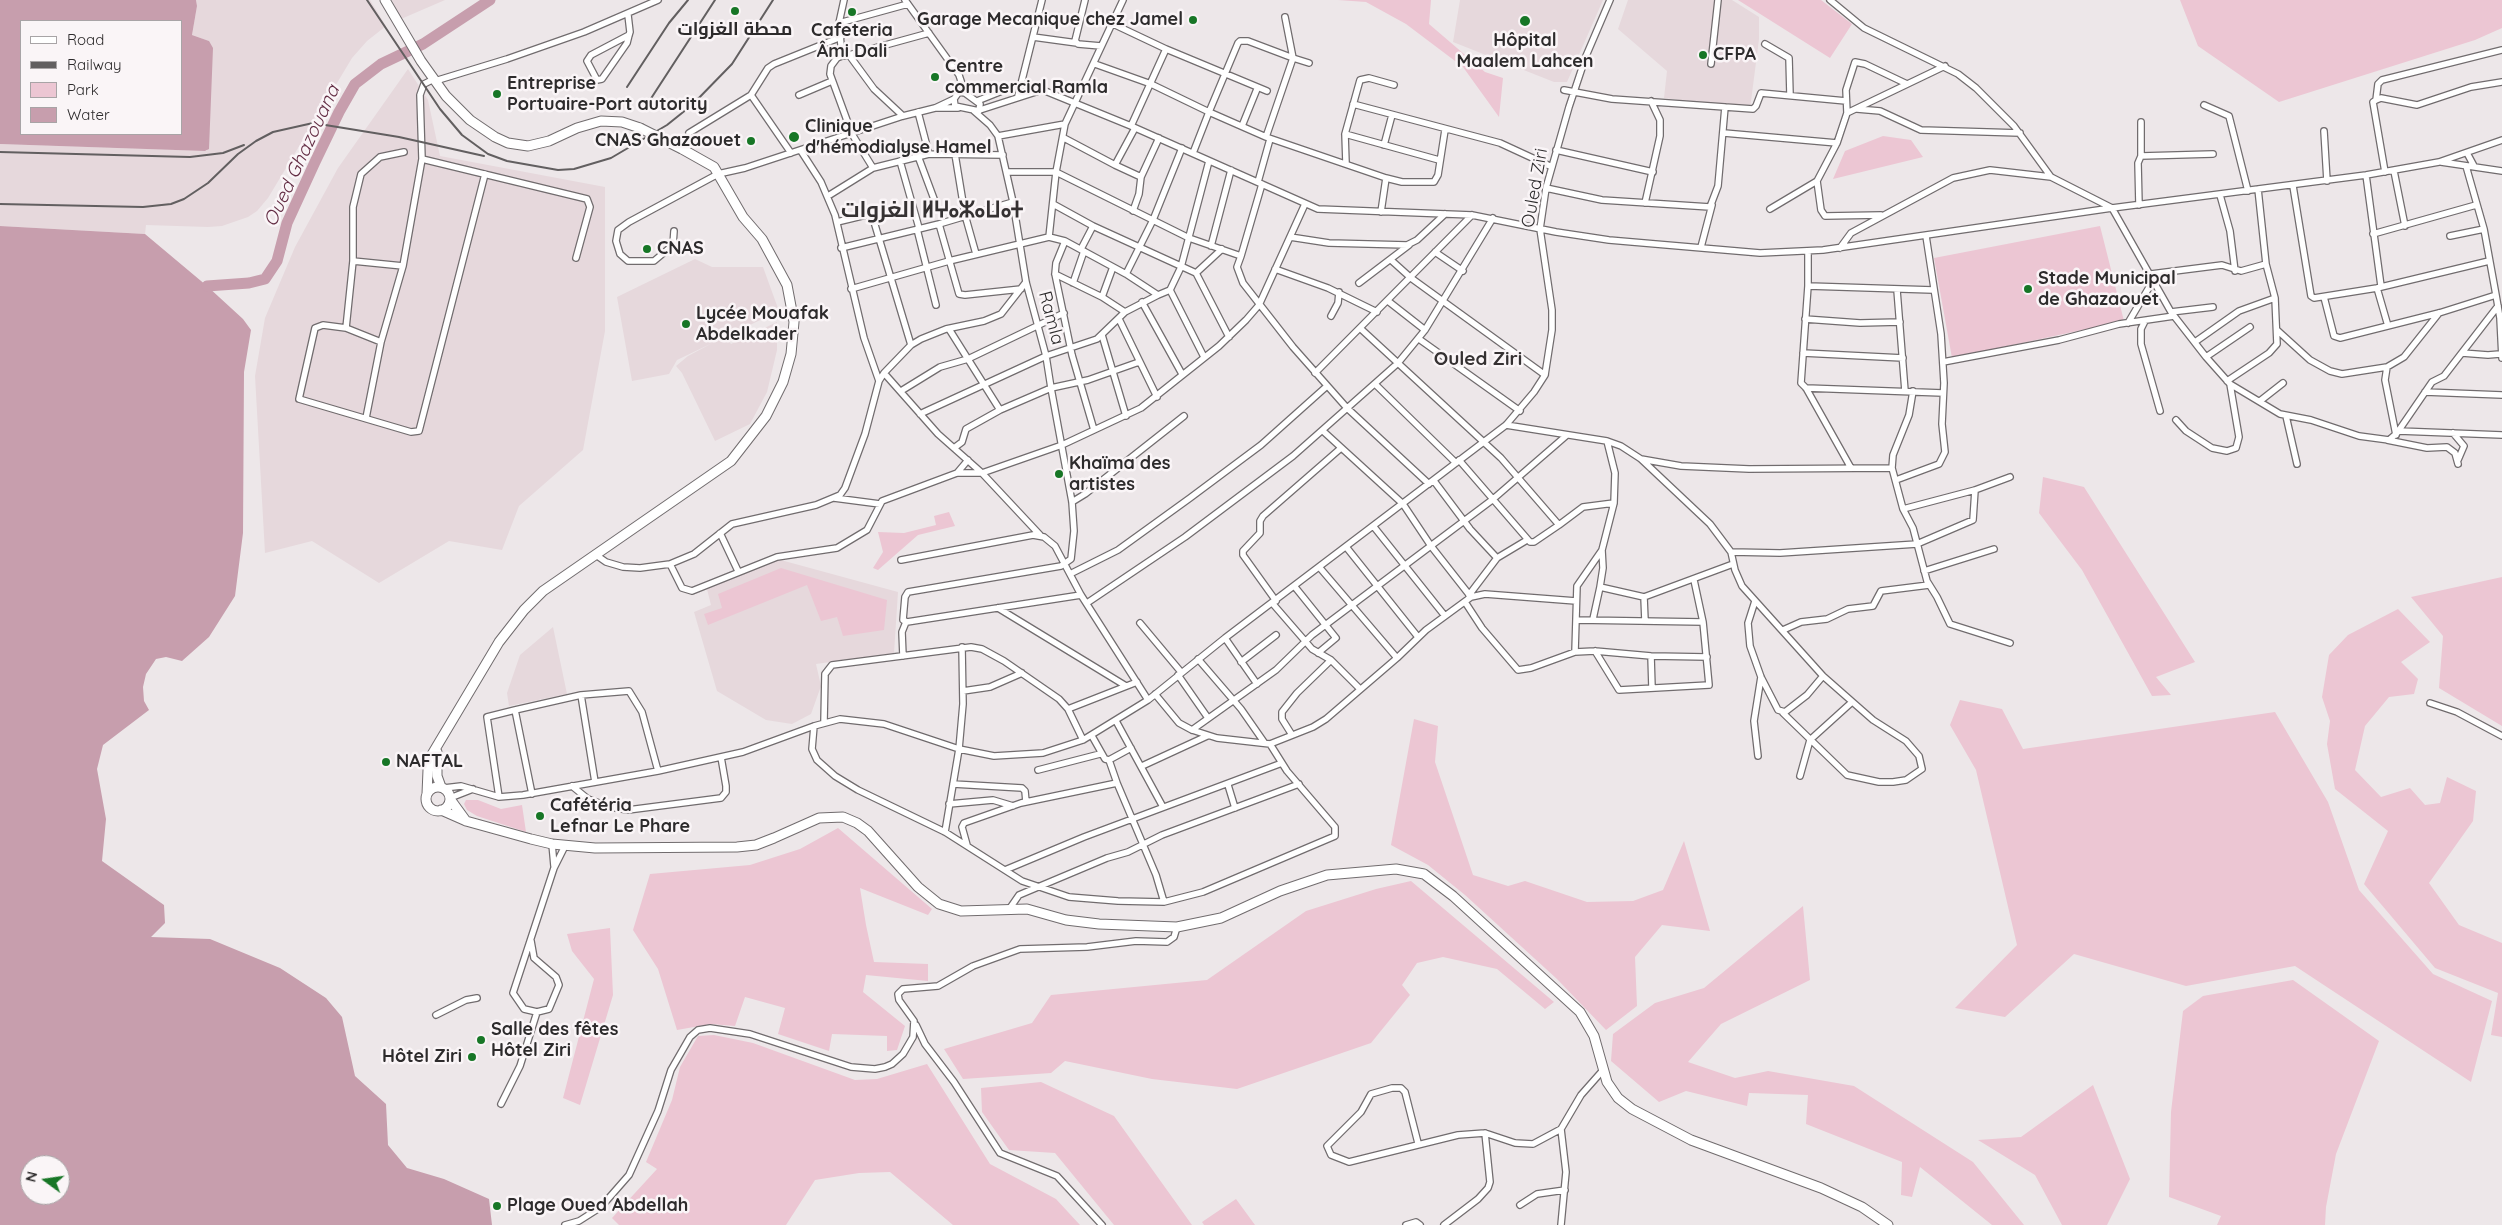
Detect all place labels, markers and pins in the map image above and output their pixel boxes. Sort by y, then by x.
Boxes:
marker: محطة الغزوات [729,5,741,17]
marker: Cafeteria Âmi Dali [846,6,858,18]
place label: Garage Mecanique chez Jamel [917,9,1183,31]
marker: Garage Mecanique chez Jamel [1187,14,1199,26]
marker: Hôpital Maalem Lahcen [1518,14,1532,28]
place label: محطة الغزوات [678,19,792,41]
place label: Cafeteria Âmi Dali [811,20,893,62]
place label: Hôpital Maalem Lahcen [1456,30,1594,72]
place label: CFPA [1713,44,1756,66]
marker: CFPA [1697,49,1709,61]
place label: Centre commercial Ramla [945,56,1108,98]
marker: Centre commercial Ramla [929,71,941,83]
place label: Entreprise Portuaire-Port autority [507,73,708,116]
marker: Entreprise Portuaire-Port autority [491,88,503,100]
place label: Clinique d'hémodialyse Hamel [805,116,992,158]
place label: CNAS Ghazaouet [595,130,741,152]
marker: Clinique d'hémodialyse Hamel [787,130,801,144]
marker: CNAS Ghazaouet [745,135,757,147]
place label: CNAS [657,238,704,260]
marker: CNAS [641,243,653,255]
place label: Stade Municipal de Ghazaouet [2038,268,2176,310]
marker: Stade Municipal de Ghazaouet [2022,283,2034,295]
place label: Lycée Mouafak Abdelkader [696,303,829,346]
marker: Lycée Mouafak Abdelkader [680,318,692,330]
place label: Khaïma des artistes [1069,453,1170,496]
marker: Khaïma des artistes [1053,468,1065,480]
place label: NAFTAL [396,751,463,773]
marker: NAFTAL [380,756,392,768]
place label: Cafétéria Lefnar Le Phare [550,795,690,838]
marker: Cafétéria Lefnar Le Phare [534,810,546,822]
place label: Salle des fêtes Hôtel Ziri [491,1019,618,1062]
marker: Salle des fêtes Hôtel Ziri [475,1034,487,1046]
place label: Hôtel Ziri [382,1046,462,1068]
marker: Hôtel Ziri [466,1051,478,1063]
place label: Plage Oued Abdellah [507,1195,688,1217]
marker: Plage Oued Abdellah [491,1200,503,1212]

